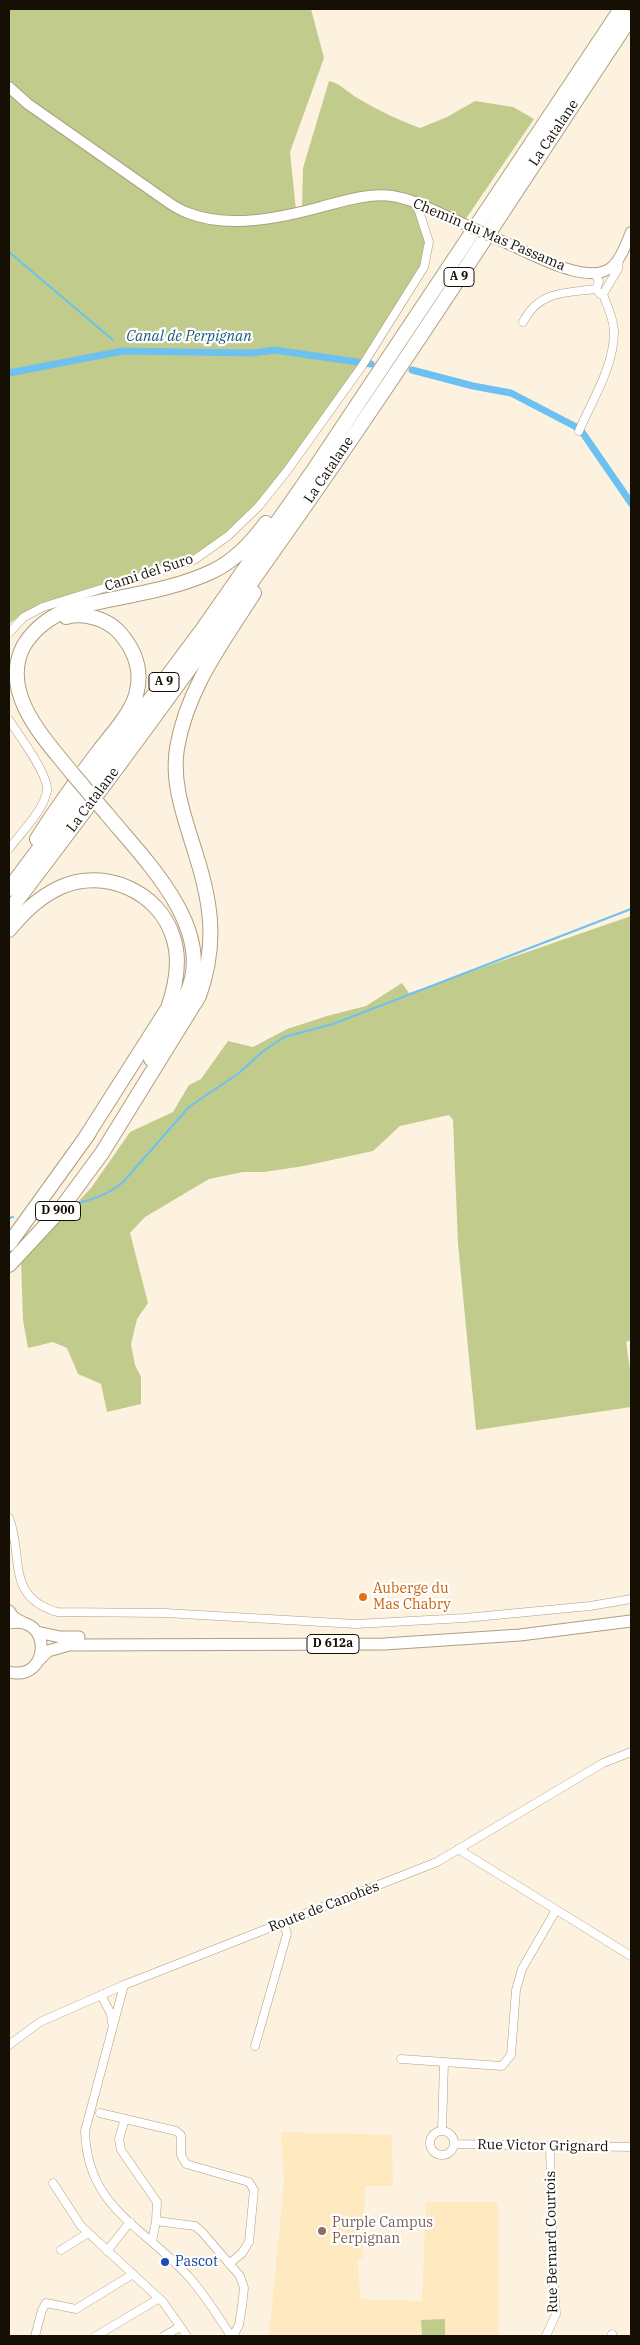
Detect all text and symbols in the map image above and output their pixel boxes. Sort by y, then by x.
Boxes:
street label: La Catalane [526,97,582,169]
street label: Chemin du Mas Passama [410,195,568,275]
road number: A 9 [444,268,474,286]
water label: Canal de Perpignan [126,328,252,346]
street label: La Catalane [301,434,357,506]
street label: Cami del Suro [103,551,195,595]
road number: A 9 [149,672,179,692]
street label: La Catalane [63,764,123,836]
road number: D 900 [36,1202,80,1220]
place label: Auberge du Mas Chabry [373,1581,451,1614]
marker: Auberge du Mas Chabry [357,1591,369,1603]
road number: D 612a [307,1635,359,1654]
street label: Route de Canohès [266,1878,382,1936]
street label: Rue Victor Grignard [477,2136,609,2156]
street label: Rue Bernard Courtois [542,2171,562,2313]
place label: Purple Campus Perpignan [332,2215,433,2248]
marker: Purple Campus Perpignan [316,2225,328,2237]
place label: Pascot [175,2254,218,2270]
marker: Pascot [159,2256,171,2268]

